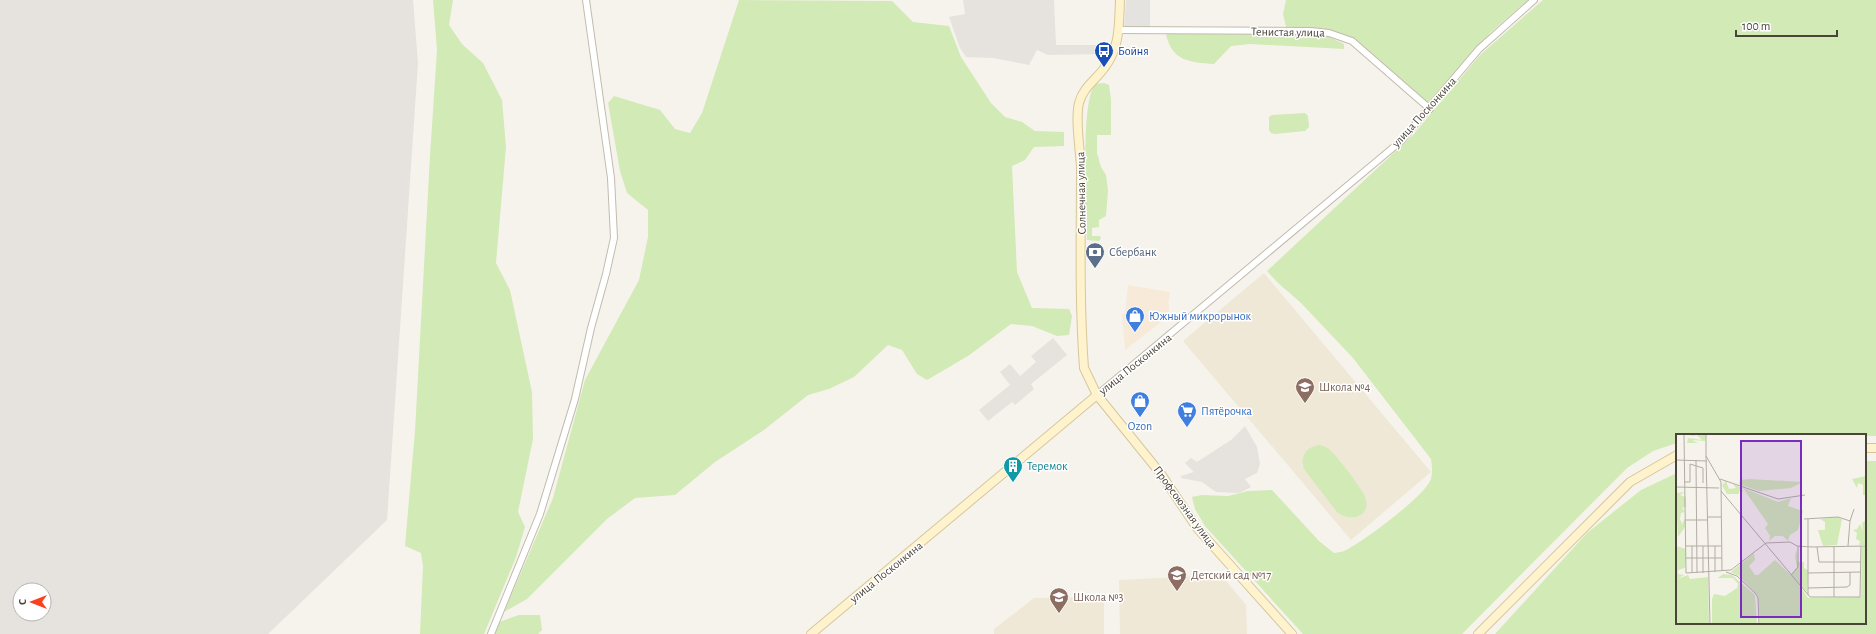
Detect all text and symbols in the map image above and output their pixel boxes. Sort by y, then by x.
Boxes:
scale bar [1736,12,1837,38]
text: 100 m [1742,20,1770,32]
street label: Тенистая улица [1251,25,1325,40]
bus stop icon: Бойня [1093,40,1115,68]
place label: Бойня [1118,45,1149,57]
street label: улица Посконкина [1389,74,1460,151]
street label: Солнечная улица [1074,151,1089,235]
bank icon: Сбербанк [1084,241,1106,269]
place label: Сбербанк [1109,246,1157,258]
shop icon: Южный микрорынок [1124,305,1146,333]
place label: Южный микрорынок [1149,310,1252,322]
street label: улица Посконкина [1096,331,1175,398]
school or university icon: Школа №4 [1294,376,1316,404]
place label: Школа №4 [1319,381,1371,393]
shop icon: Ozon [1129,390,1151,418]
supermarket icon: Пятёрочка [1176,400,1198,428]
place label: Пятёрочка [1201,405,1253,417]
place label: Ozon [1128,420,1152,432]
inset map [1676,434,1866,624]
building icon: Теремок [1002,455,1024,483]
place label: Теремок [1027,460,1068,472]
street label: Профсоюзная улица [1150,464,1219,551]
street label: улица Посконкина [847,539,926,606]
school or university icon: Детский сад №17 [1166,564,1188,592]
place label: Детский сад №17 [1191,569,1271,581]
north arrow [12,582,52,622]
school or university icon: Школа №3 [1048,586,1070,614]
place label: Школа №3 [1073,591,1124,603]
text: С [17,599,28,605]

